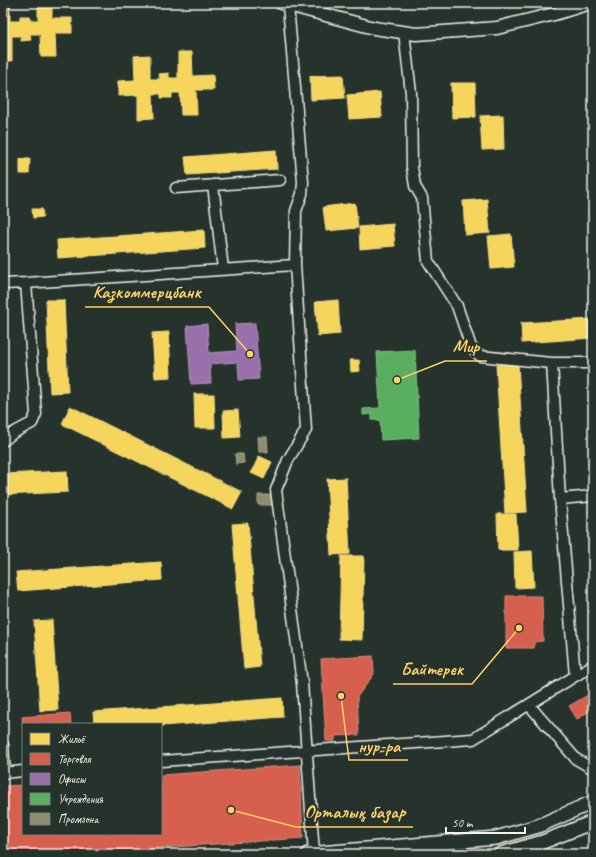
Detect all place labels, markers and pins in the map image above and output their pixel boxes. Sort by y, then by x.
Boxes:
callout: Казкоммерцбанк [85,277,209,307]
callout: Мир [445,331,487,361]
callout: Байтерек [393,654,472,684]
callout: нур-ра [349,730,408,760]
callout: Орталық базар [296,797,413,827]

